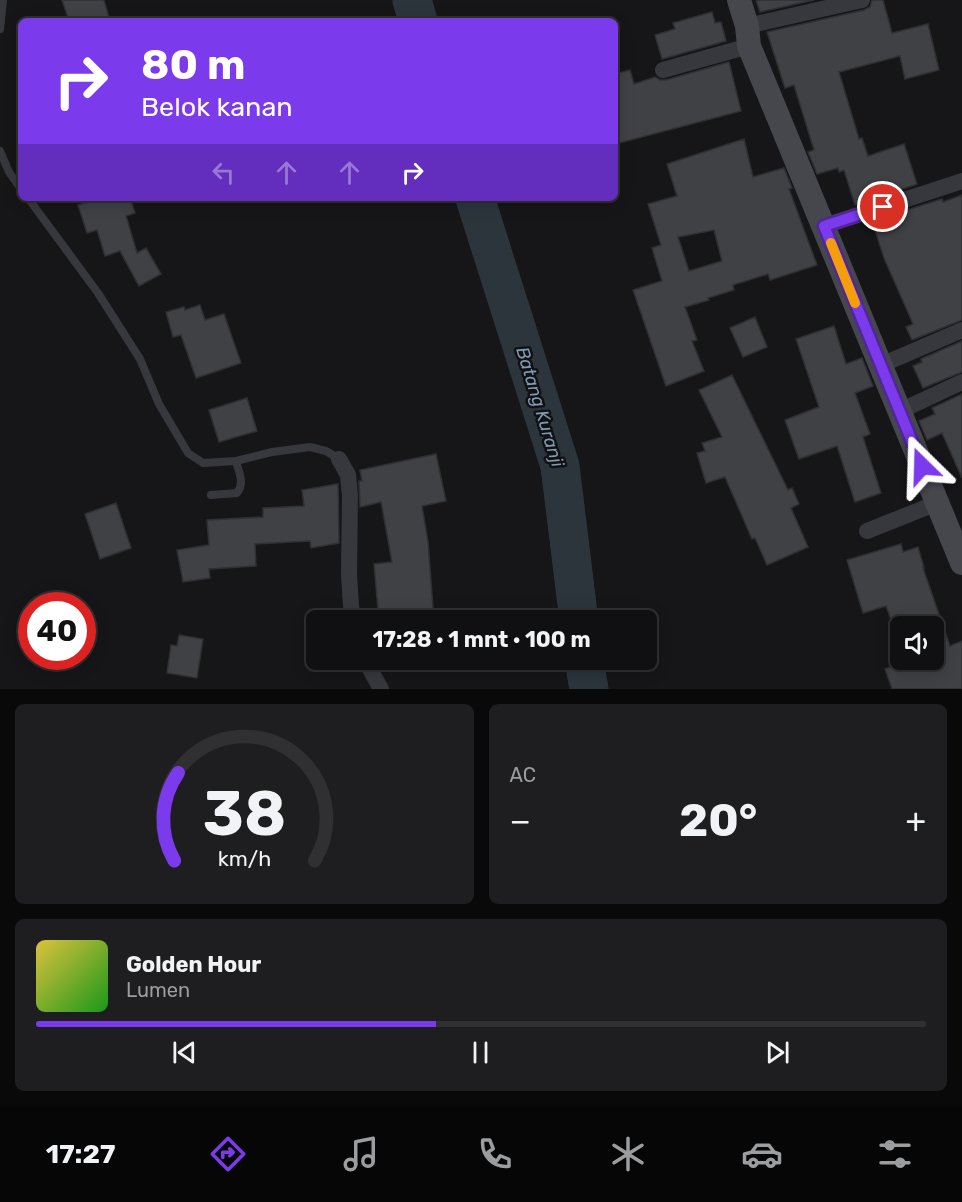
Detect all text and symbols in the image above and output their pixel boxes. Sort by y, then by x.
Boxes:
text: 80 m [141,40,245,90]
icon: right [42,42,120,120]
text: Belok kanan [141,91,293,123]
icon: left [207,156,240,189]
icon: ahead [270,156,303,189]
icon: ahead [333,156,366,189]
icon: right [396,156,429,189]
pin [857,181,908,232]
icon: arrive [866,190,899,223]
water label: Batang Kuranji [511,344,569,470]
position arrow [890,434,954,498]
speed limit sign: 40 [18,592,96,670]
map controls [890,616,944,670]
button: sound [890,616,944,670]
text: 17:28 · 1 mnt · 100 m [372,626,591,653]
text: AC [510,763,536,787]
text: 38 [203,777,286,851]
text: 20° [679,794,757,847]
text: − [510,801,531,840]
text: + [905,801,926,840]
text: km/h [217,846,271,871]
text: Golden Hour [126,951,261,978]
text: Lumen [126,978,190,1002]
icon: previous [168,1036,201,1069]
icon: pause [464,1036,497,1069]
icon: next [761,1036,794,1069]
icon: directions [207,1133,249,1175]
icon: music [340,1133,382,1175]
icon: phone [474,1133,516,1175]
icon: climate [607,1133,649,1175]
icon: car [741,1133,783,1175]
icon: filters [874,1133,916,1175]
text: 17:27 [46,1138,116,1170]

